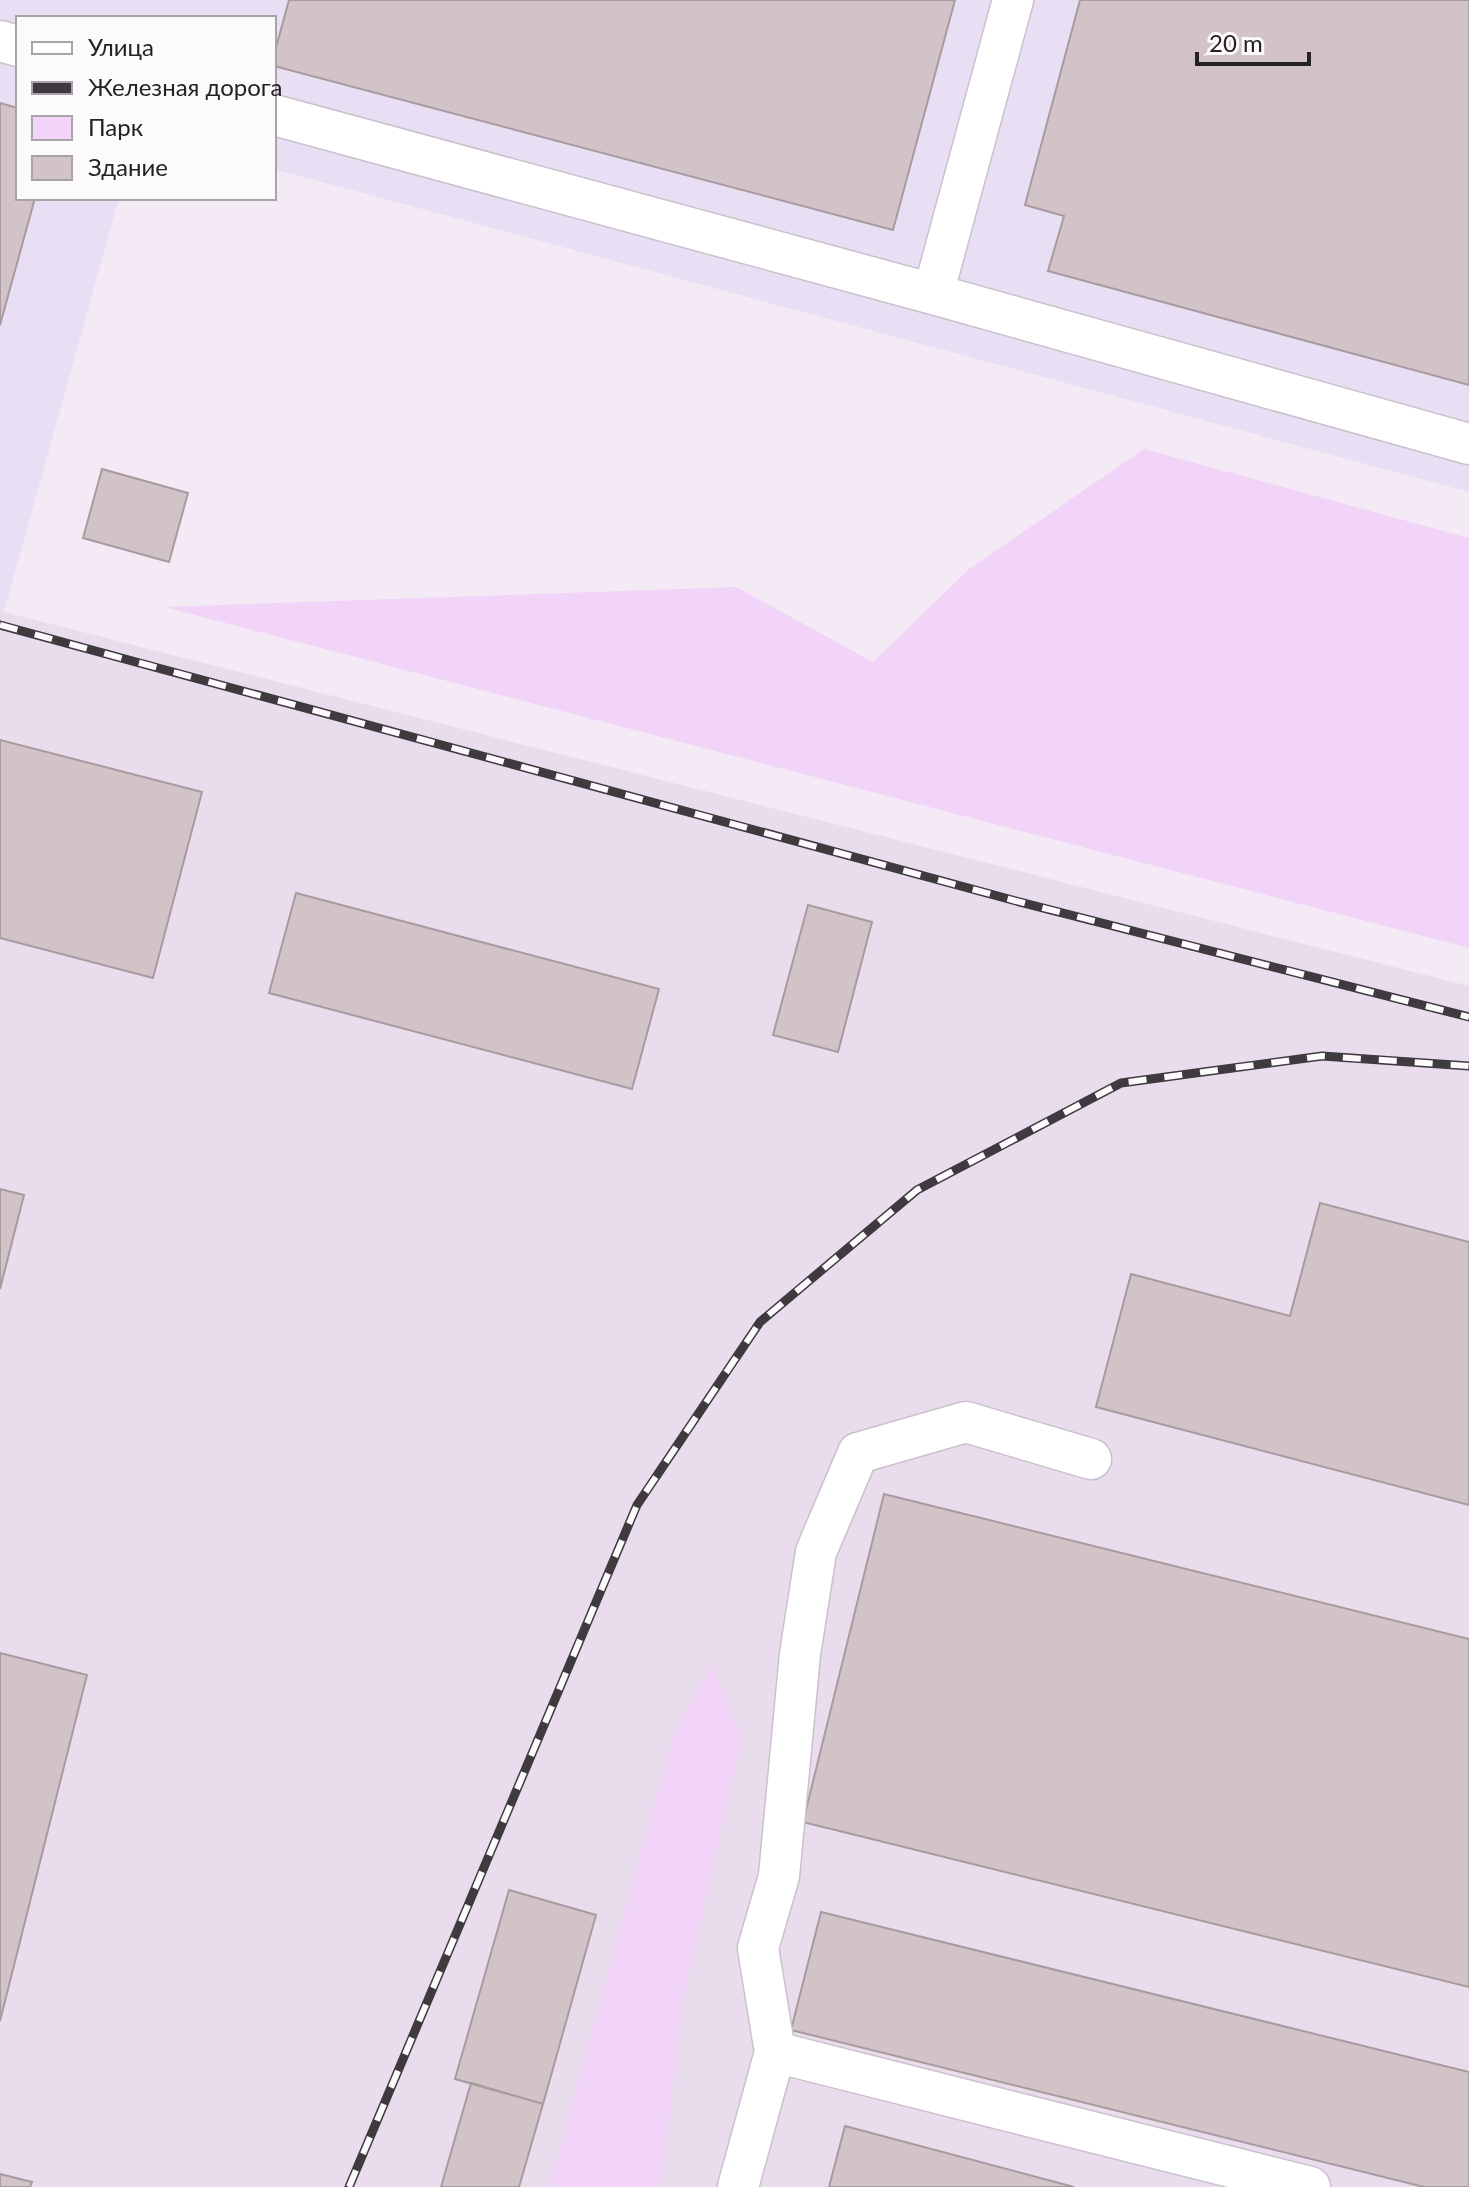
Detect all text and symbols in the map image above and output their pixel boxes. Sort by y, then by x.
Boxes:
legend [16,16,276,200]
scale bar [1197,16,1309,66]
text: 20 m [1209,28,1263,57]
text: Улица [88,32,154,61]
text: Железная дорога [88,72,283,101]
text: Парк [88,112,144,141]
text: Здание [88,152,168,181]

